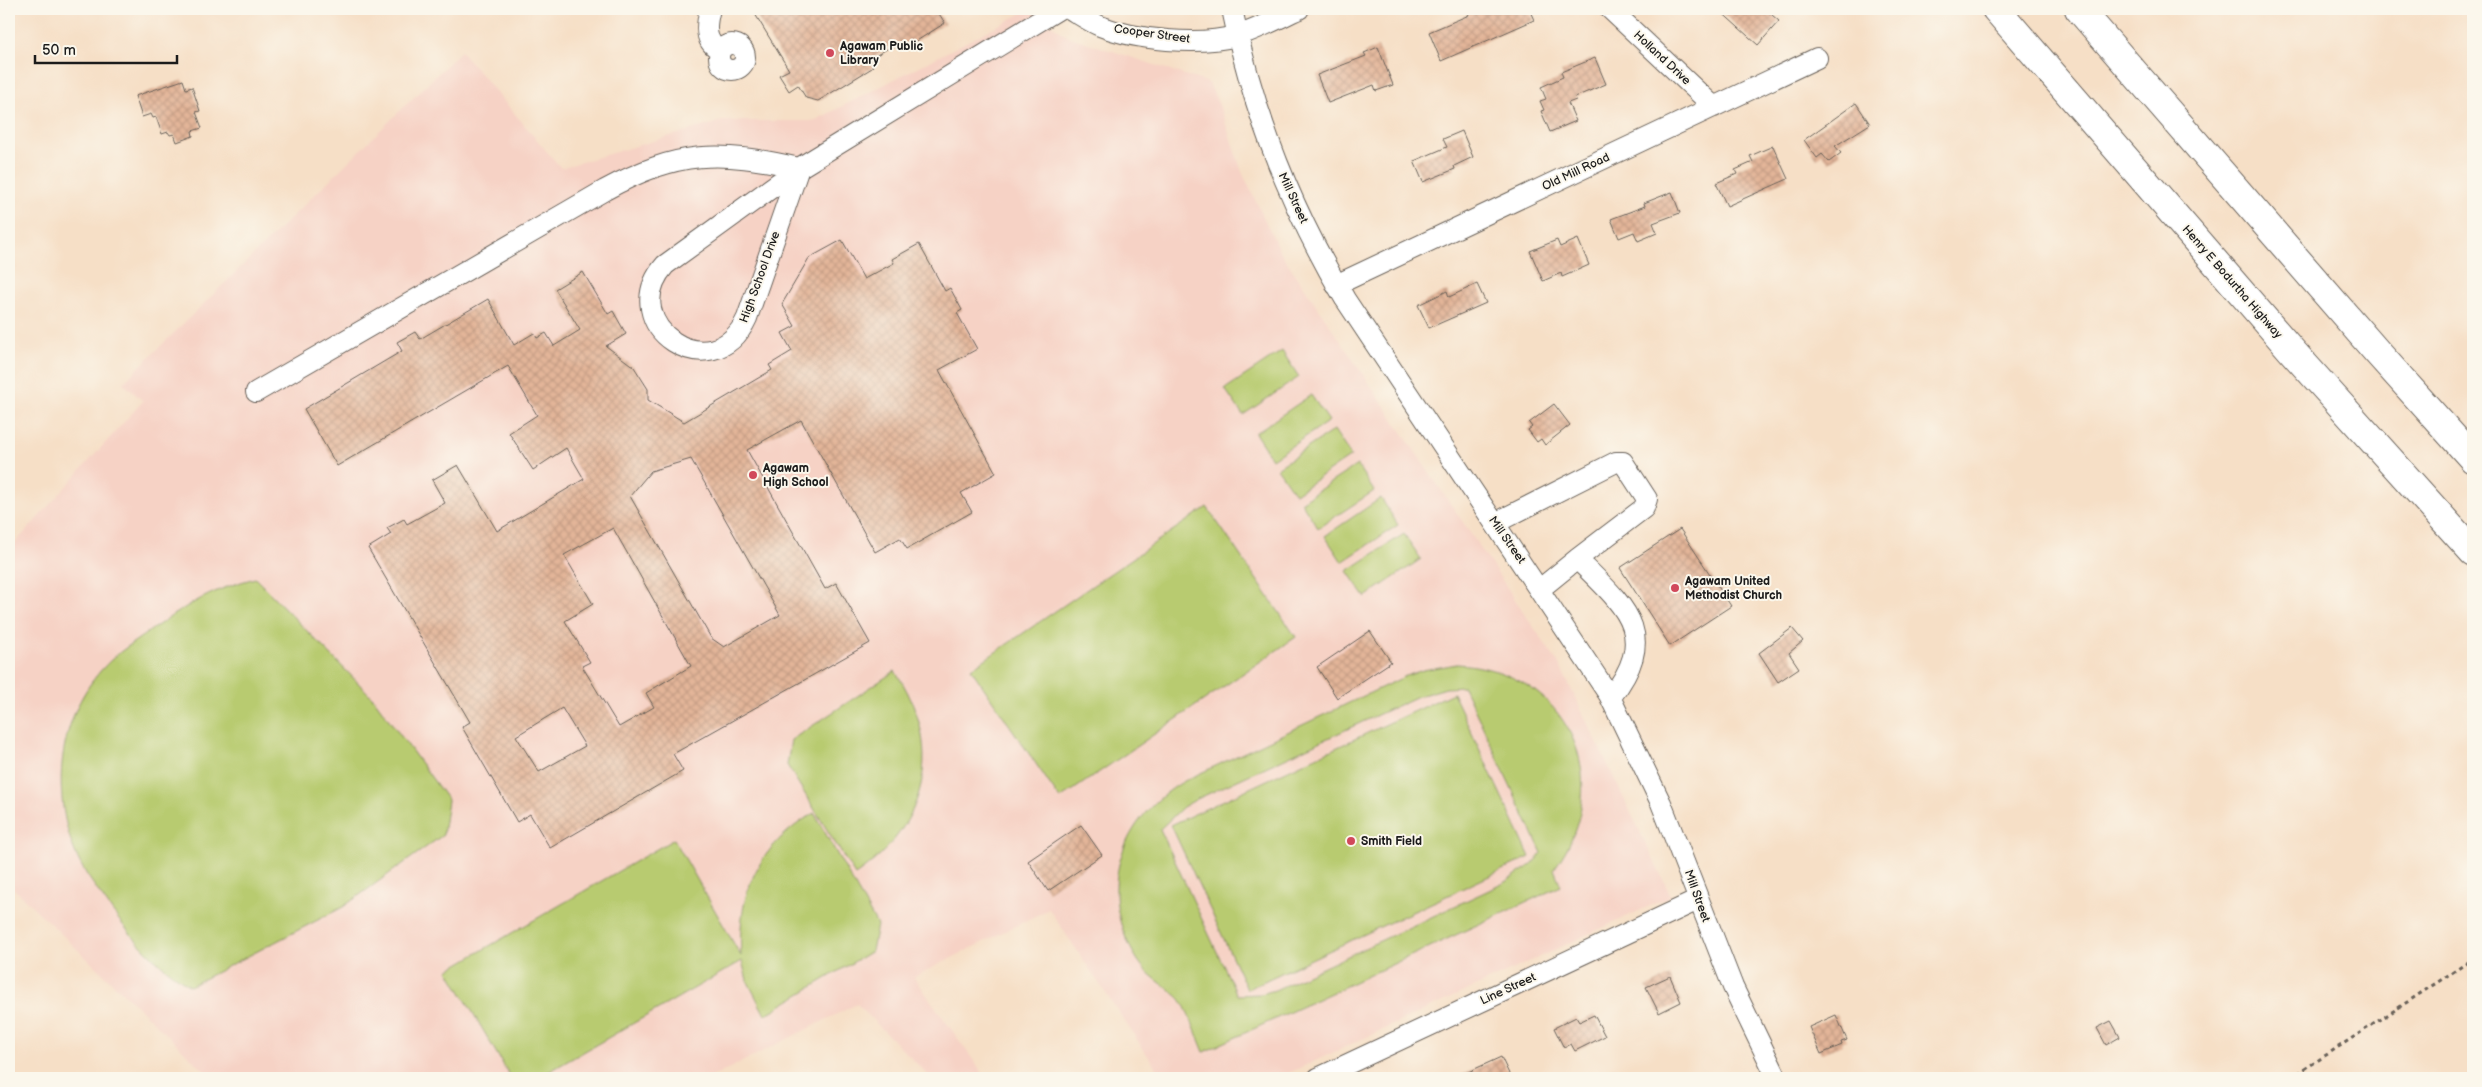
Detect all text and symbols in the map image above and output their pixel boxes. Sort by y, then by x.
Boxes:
street label: Cooper Street [1113,21,1191,47]
street label: Holland Drive [1630,28,1694,88]
scale bar [35,32,178,64]
place label: Agawam Public Library [839,39,923,68]
text: 50 m [42,41,76,60]
marker: Agawam Public Library [824,47,836,59]
street label: Old Mill Road [1540,150,1612,194]
street label: Mill Street [1275,170,1311,226]
street label: Henry E Bodurtha Highway [2179,222,2286,342]
street label: High School Drive [737,229,783,325]
place label: Agawam High School [762,461,829,490]
marker: Agawam High School [747,469,759,481]
street label: Mill Street [1485,513,1529,567]
place label: Agawam United Methodist Church [1684,574,1782,603]
marker: Agawam United Methodist Church [1669,582,1681,594]
place label: Smith Field [1361,834,1422,849]
marker: Smith Field [1345,835,1357,847]
street label: Mill Street [1681,868,1713,924]
street label: Line Street [1478,969,1538,1008]

